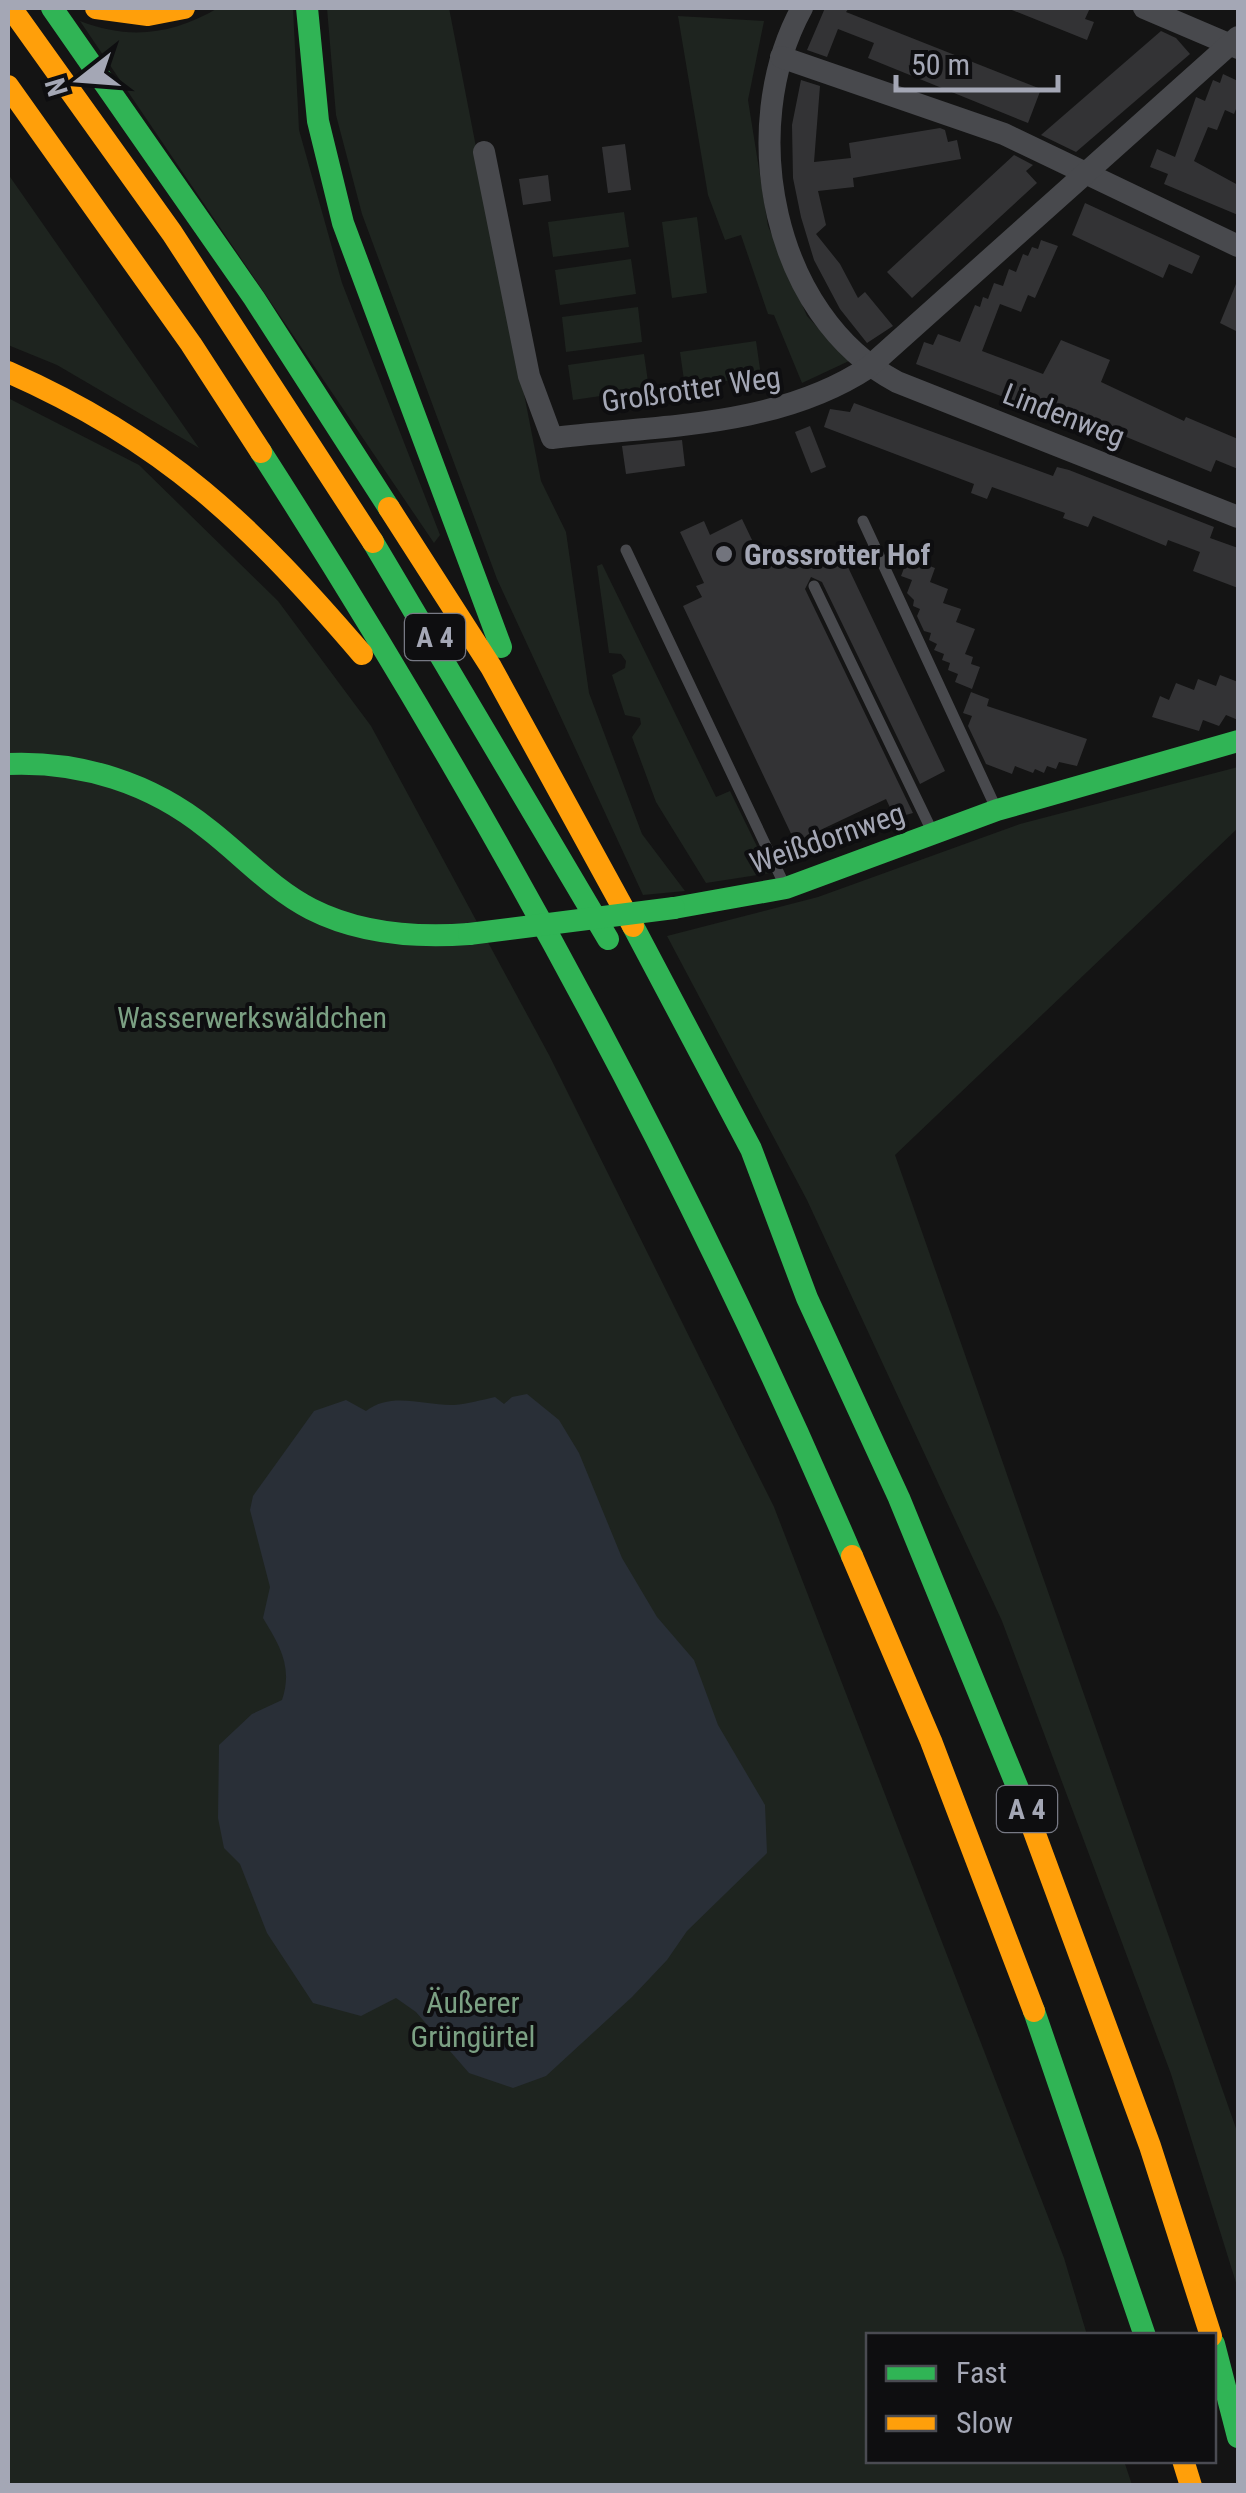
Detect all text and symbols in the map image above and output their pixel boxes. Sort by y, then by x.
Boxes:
north arrow [30,30,130,130]
scale bar [896,30,1058,92]
text: 50 m [911,47,970,82]
text: N [38,74,75,100]
street label: Großrotter Weg [599,359,783,419]
street label: Lindenweg [998,376,1130,454]
place label: Grossrotter Hof [744,537,930,572]
marker: Grossrotter Hof [713,543,735,565]
road number: A 4 [405,614,465,660]
street label: Weißdornweg [745,795,909,881]
park label: Wasserwerkswäldchen [117,1000,387,1035]
road number: A 4 [997,1786,1057,1832]
park label: Äußerer Grüngürtel [411,1985,535,2054]
legend [866,2333,1216,2463]
text: Fast [956,2355,1007,2390]
text: Slow [956,2405,1013,2440]

